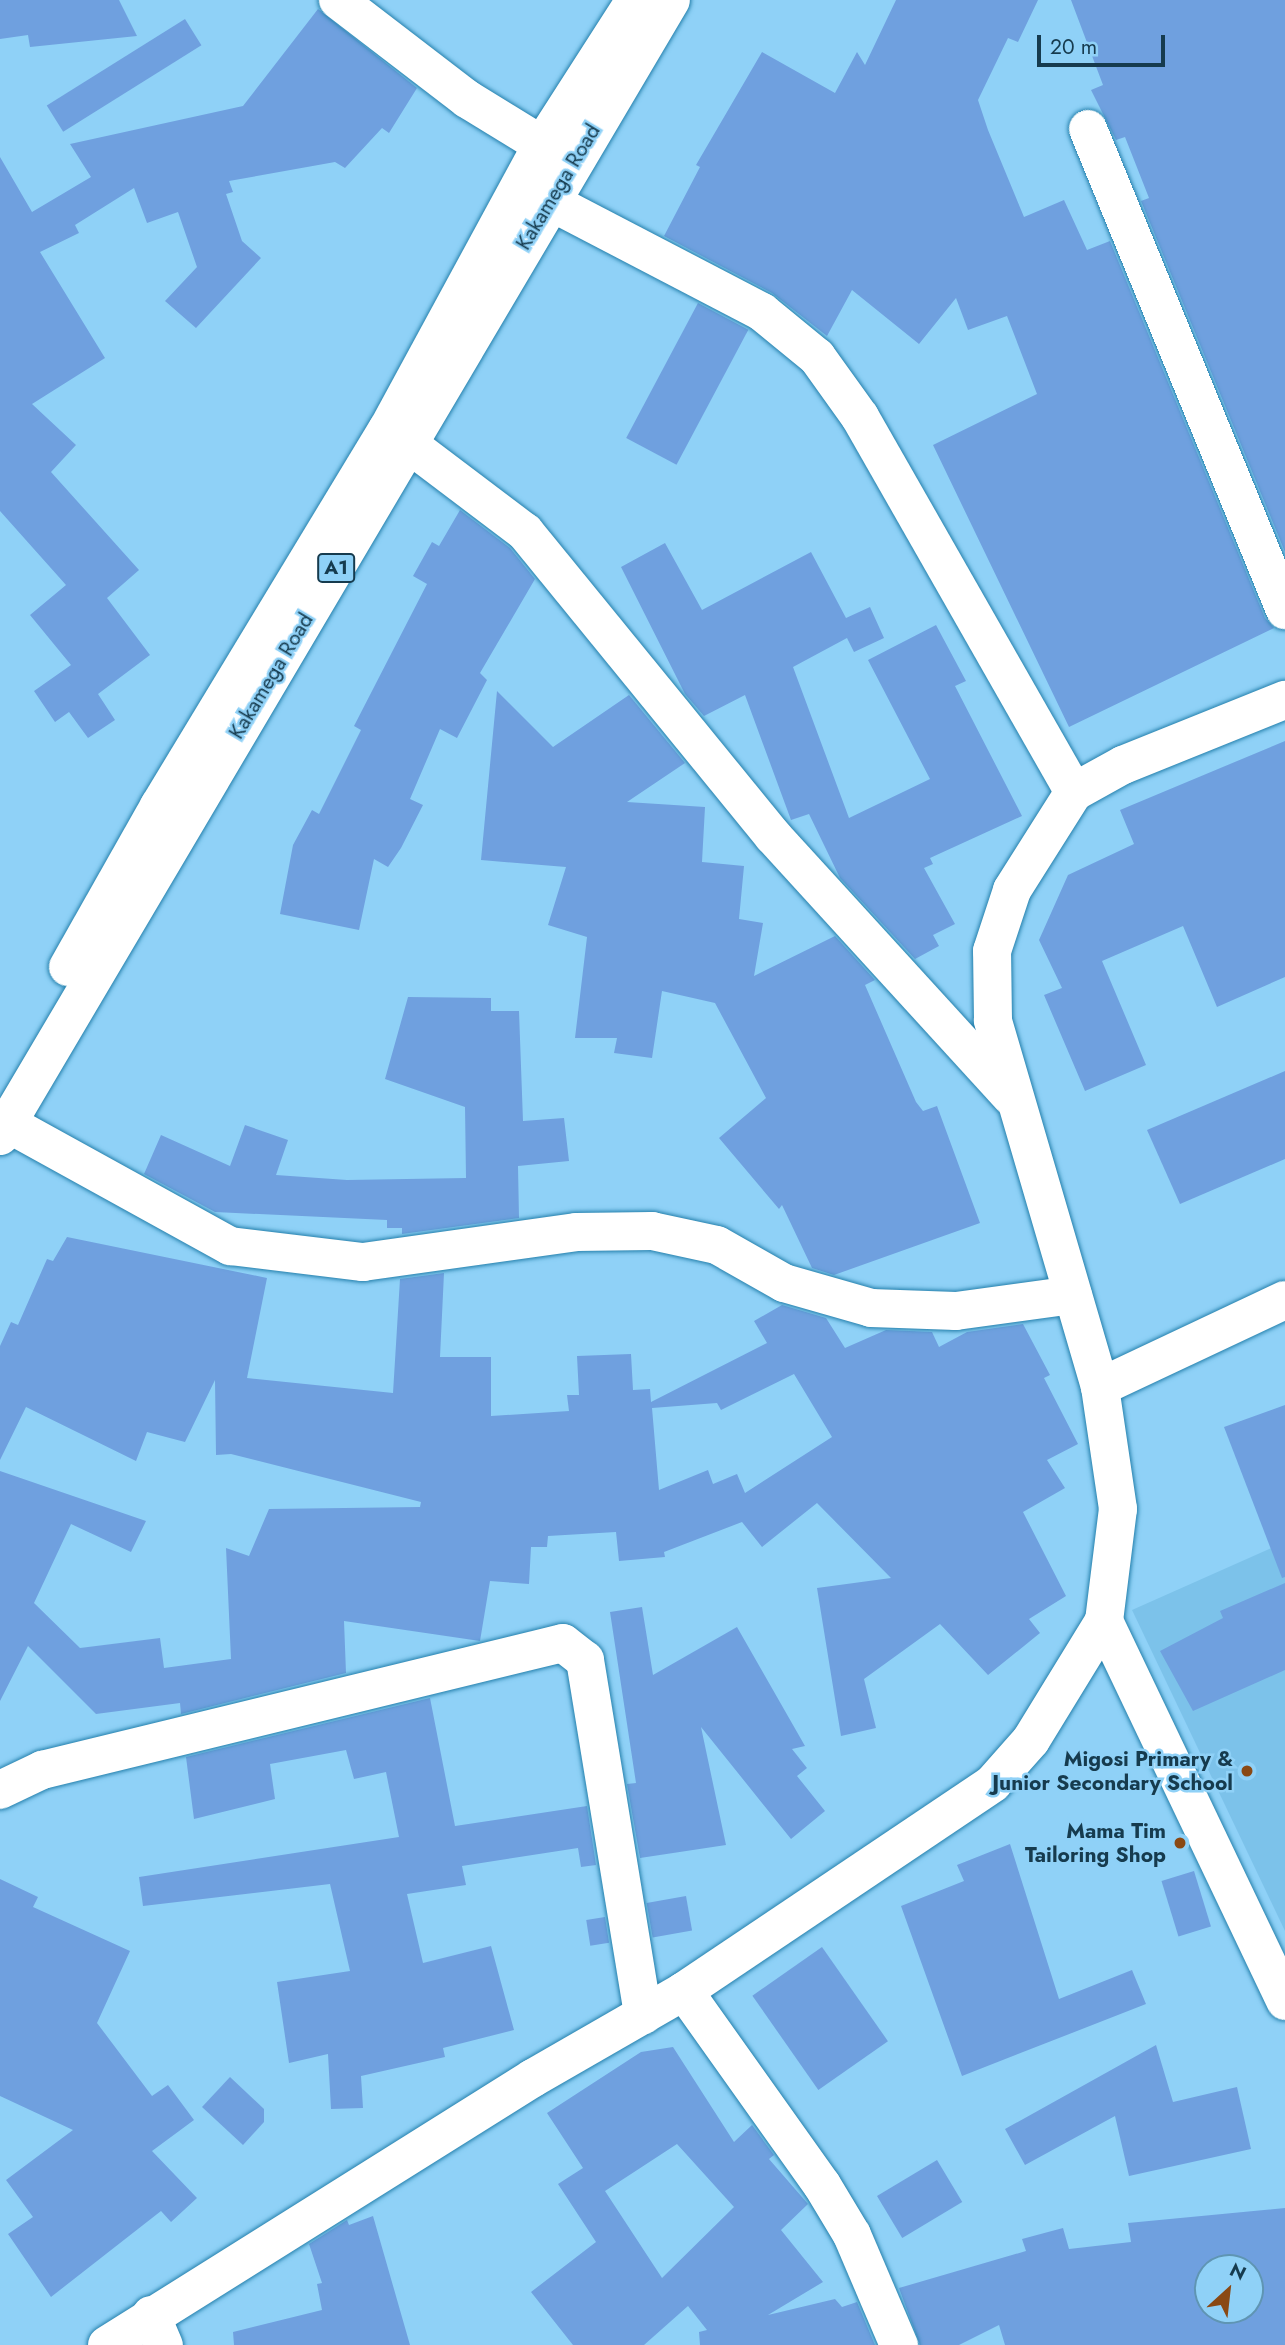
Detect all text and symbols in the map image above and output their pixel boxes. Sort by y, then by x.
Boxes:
scale bar [1040,21,1168,65]
text: 20 m [1050,32,1097,62]
street label: Kakamega Road [511,120,605,254]
road number: A1 [317,552,355,583]
street label: Kakamega Road [224,609,318,743]
place label: Migosi Primary & Junior Secondary School [992,1746,1233,1796]
marker: Migosi Primary & Junior Secondary School [1239,1763,1255,1779]
place label: Mama Tim Tailoring Shop [1025,1818,1166,1868]
marker: Mama Tim Tailoring Shop [1172,1835,1188,1851]
north arrow [1194,2254,1264,2324]
text: N [1225,2256,1251,2287]

